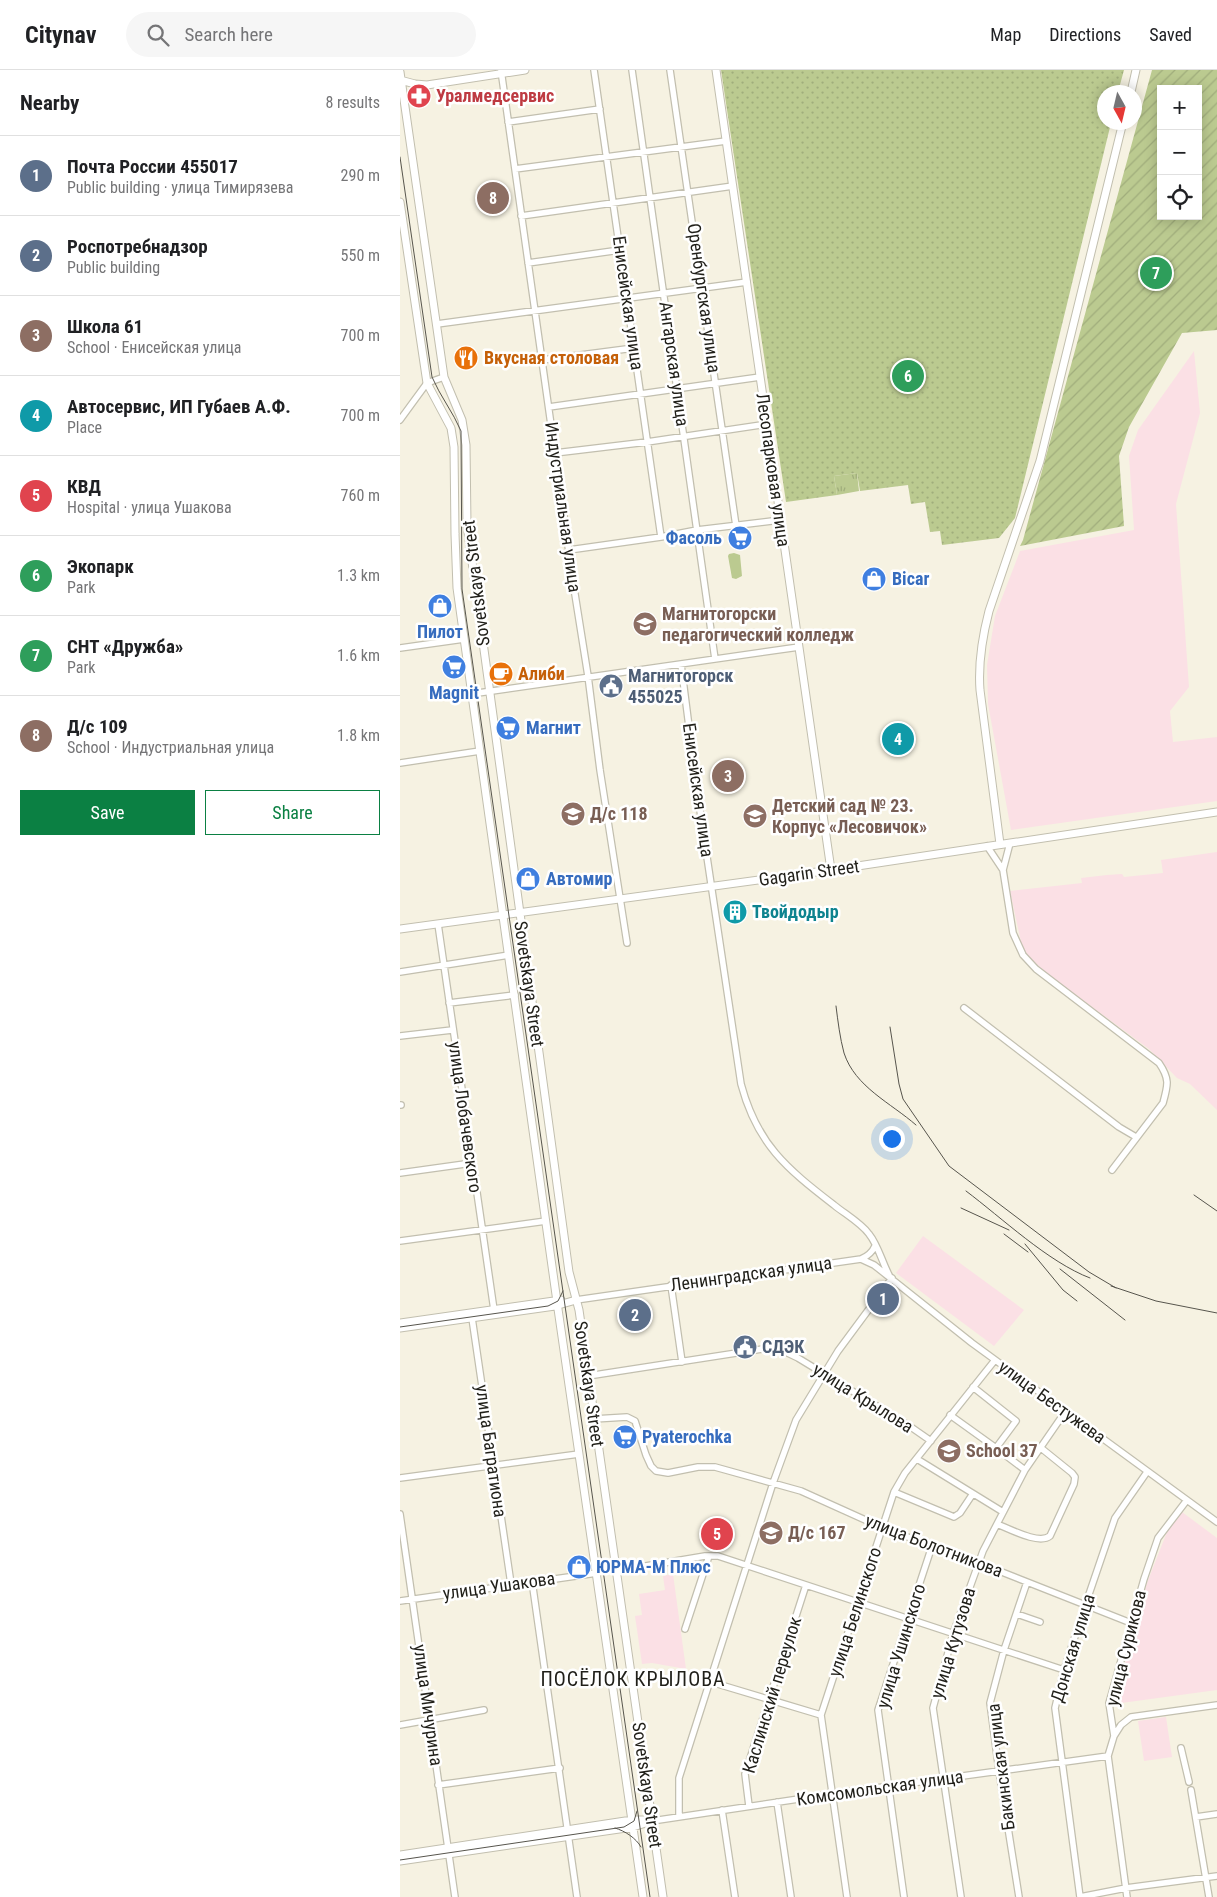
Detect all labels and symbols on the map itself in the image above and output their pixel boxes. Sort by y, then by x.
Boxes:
pharmacy icon: Уралмедсервис [406,83,432,109]
place label: Уралмедсервис [436,85,554,106]
north arrow [1097,85,1142,130]
pin: 8 [477,179,509,217]
street label: Оренбургская улица [684,222,725,374]
street label: Енисейская улица [609,235,648,371]
pin: 7 [1140,254,1172,292]
street label: Ангарская улица [655,300,694,428]
restaurant icon: Вкусная столовая [453,345,479,371]
place label: Вкусная столовая [484,347,619,368]
pin: 6 [892,357,924,395]
street label: Лесопарковая улица [752,392,795,548]
street label: Индустриальная улица [541,420,586,594]
street label: Sovetskaya Street [457,519,494,647]
supermarket icon: Фасоль [727,525,753,551]
place label: Фасоль [666,527,722,548]
shop icon: Bicar [861,566,887,592]
place label: Bicar [892,568,929,589]
shop icon: Пилот [427,593,453,619]
place label: Магнитогорски педагогический колледж [662,603,855,645]
school or university icon: Магнитогорски педагогический колледж [632,611,658,637]
place label: Пилот [417,621,463,642]
supermarket icon: Magnit [441,654,467,680]
cafe icon: Алиби [488,661,514,687]
place label: Алиби [518,663,565,684]
place label: Магнитогорск 455025 [628,665,733,707]
public building icon: Магнитогорск 455025 [598,673,624,699]
place label: Magnit [429,682,480,703]
supermarket icon: Магнит [495,715,521,741]
place label: Магнит [526,717,581,738]
pin: 4 [882,720,914,758]
street label: Енисейская улица [679,722,718,858]
pin: 3 [712,757,744,795]
place label: Детский сад № 23. Корпус «Лесовичок» [772,795,927,837]
school or university icon: Д/с 118 [560,801,586,827]
place label: Д/с 118 [590,803,648,824]
school or university icon: Детский сад № 23. Корпус «Лесовичок» [742,803,768,829]
street label: Gagarin Street [757,855,861,890]
shop icon: Автомир [515,866,541,892]
place label: Автомир [546,868,612,889]
building icon: Твойдодыр [722,899,748,925]
place label: Твойдодыр [752,901,839,922]
street label: Sovetskaya Street [510,920,549,1048]
street label: улица Лобачевского [444,1040,487,1194]
your location [879,1126,905,1152]
street label: Ленинградская улица [669,1252,833,1295]
pin: 1 [867,1280,899,1318]
pin: 2 [619,1296,651,1334]
street label: Sovetskaya Street [570,1320,609,1448]
public building icon: СДЭК [732,1334,758,1360]
place label: СДЭК [762,1336,805,1357]
street label: улица Бестужева [995,1356,1110,1448]
street label: улица Крылова [809,1358,917,1437]
street label: улица Багратиона [472,1383,511,1519]
supermarket icon: Pyaterochka [612,1424,638,1450]
place label: Pyaterochka [642,1426,732,1447]
school or university icon: School 37 [936,1438,962,1464]
place label: School 37 [966,1440,1038,1461]
street label: улица Болотникова [862,1510,1006,1581]
pin: 5 [701,1515,733,1553]
school or university icon: Д/с 167 [758,1520,784,1546]
place label: Д/с 167 [788,1522,846,1543]
street label: улица Белинского [824,1544,885,1679]
shop icon: ЮРМА-М Плюс [566,1554,592,1580]
place label: ЮРМА-М Плюс [596,1556,711,1577]
street label: улица Ушакова [441,1567,556,1604]
street label: улица Ушинского [872,1581,929,1711]
street label: улица Кутузова [926,1585,979,1701]
street label: улица Сурикова [1101,1588,1150,1708]
street label: Донская улица [1046,1591,1099,1704]
street label: Каслинский переулок [738,1614,805,1776]
street label: улица Мичурина [410,1643,447,1767]
district label: ПОСЁЛОК КРЫЛОВА [540,1667,726,1691]
street label: Бакинская улица [982,1703,1019,1832]
street label: Sovetskaya Street [628,1721,667,1849]
street label: Комсомольская улица [795,1765,965,1810]

